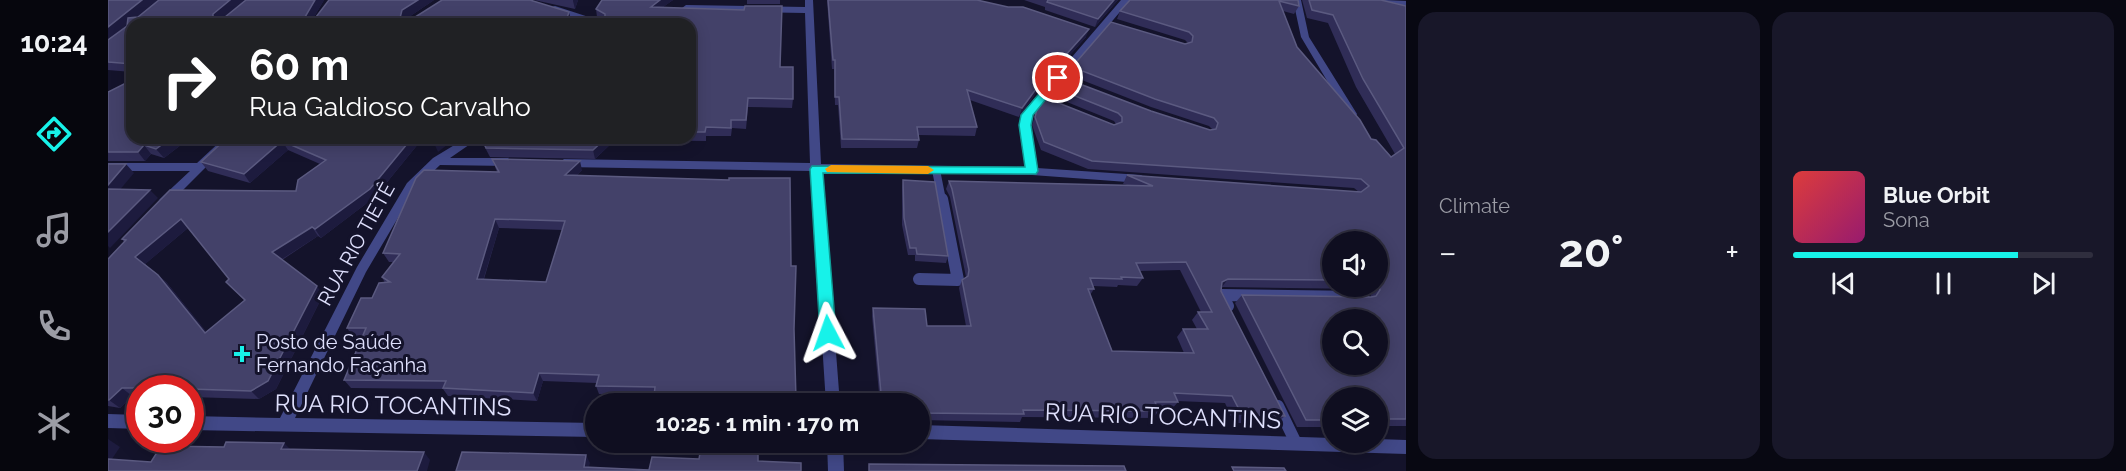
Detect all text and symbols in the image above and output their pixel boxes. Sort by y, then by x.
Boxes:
text: 10:24 [20,27,88,58]
text: 60 m [249,41,349,90]
icon: right [150,42,228,120]
pin [1032,52,1083,103]
icon: arrive [1041,61,1074,94]
text: Rua Galdioso Carvalho [249,91,531,122]
icon: directions [33,113,75,155]
street label: RUA RIO TIETÊ [312,178,400,310]
text: Blue Orbit [1883,182,1990,208]
text: Climate [1439,194,1510,218]
text: Sona [1883,208,1930,232]
icon: music [33,209,75,251]
text: 20° [1558,225,1624,278]
map controls [1322,231,1388,453]
button: sound [1322,231,1388,297]
text: − [1439,233,1457,272]
text: + [1725,233,1739,272]
icon: previous [1827,267,1860,300]
icon: pause [1927,267,1960,300]
icon: next [2027,267,2060,300]
position arrow [796,301,860,365]
icon: phone [33,305,75,347]
button: search [1322,309,1388,375]
place label: Posto de Saúde Fernando Façanha [256,330,427,377]
marker: Posto de Saúde Fernando Façanha [233,345,251,363]
speed limit sign: 30 [126,375,204,453]
button: layers [1322,387,1388,453]
street label: RUA RIO TOCANTINS [275,388,511,422]
street label: RUA RIO TOCANTINS [1044,397,1282,435]
icon: climate [33,402,75,444]
text: 10:25 · 1 min · 170 m [656,410,859,436]

